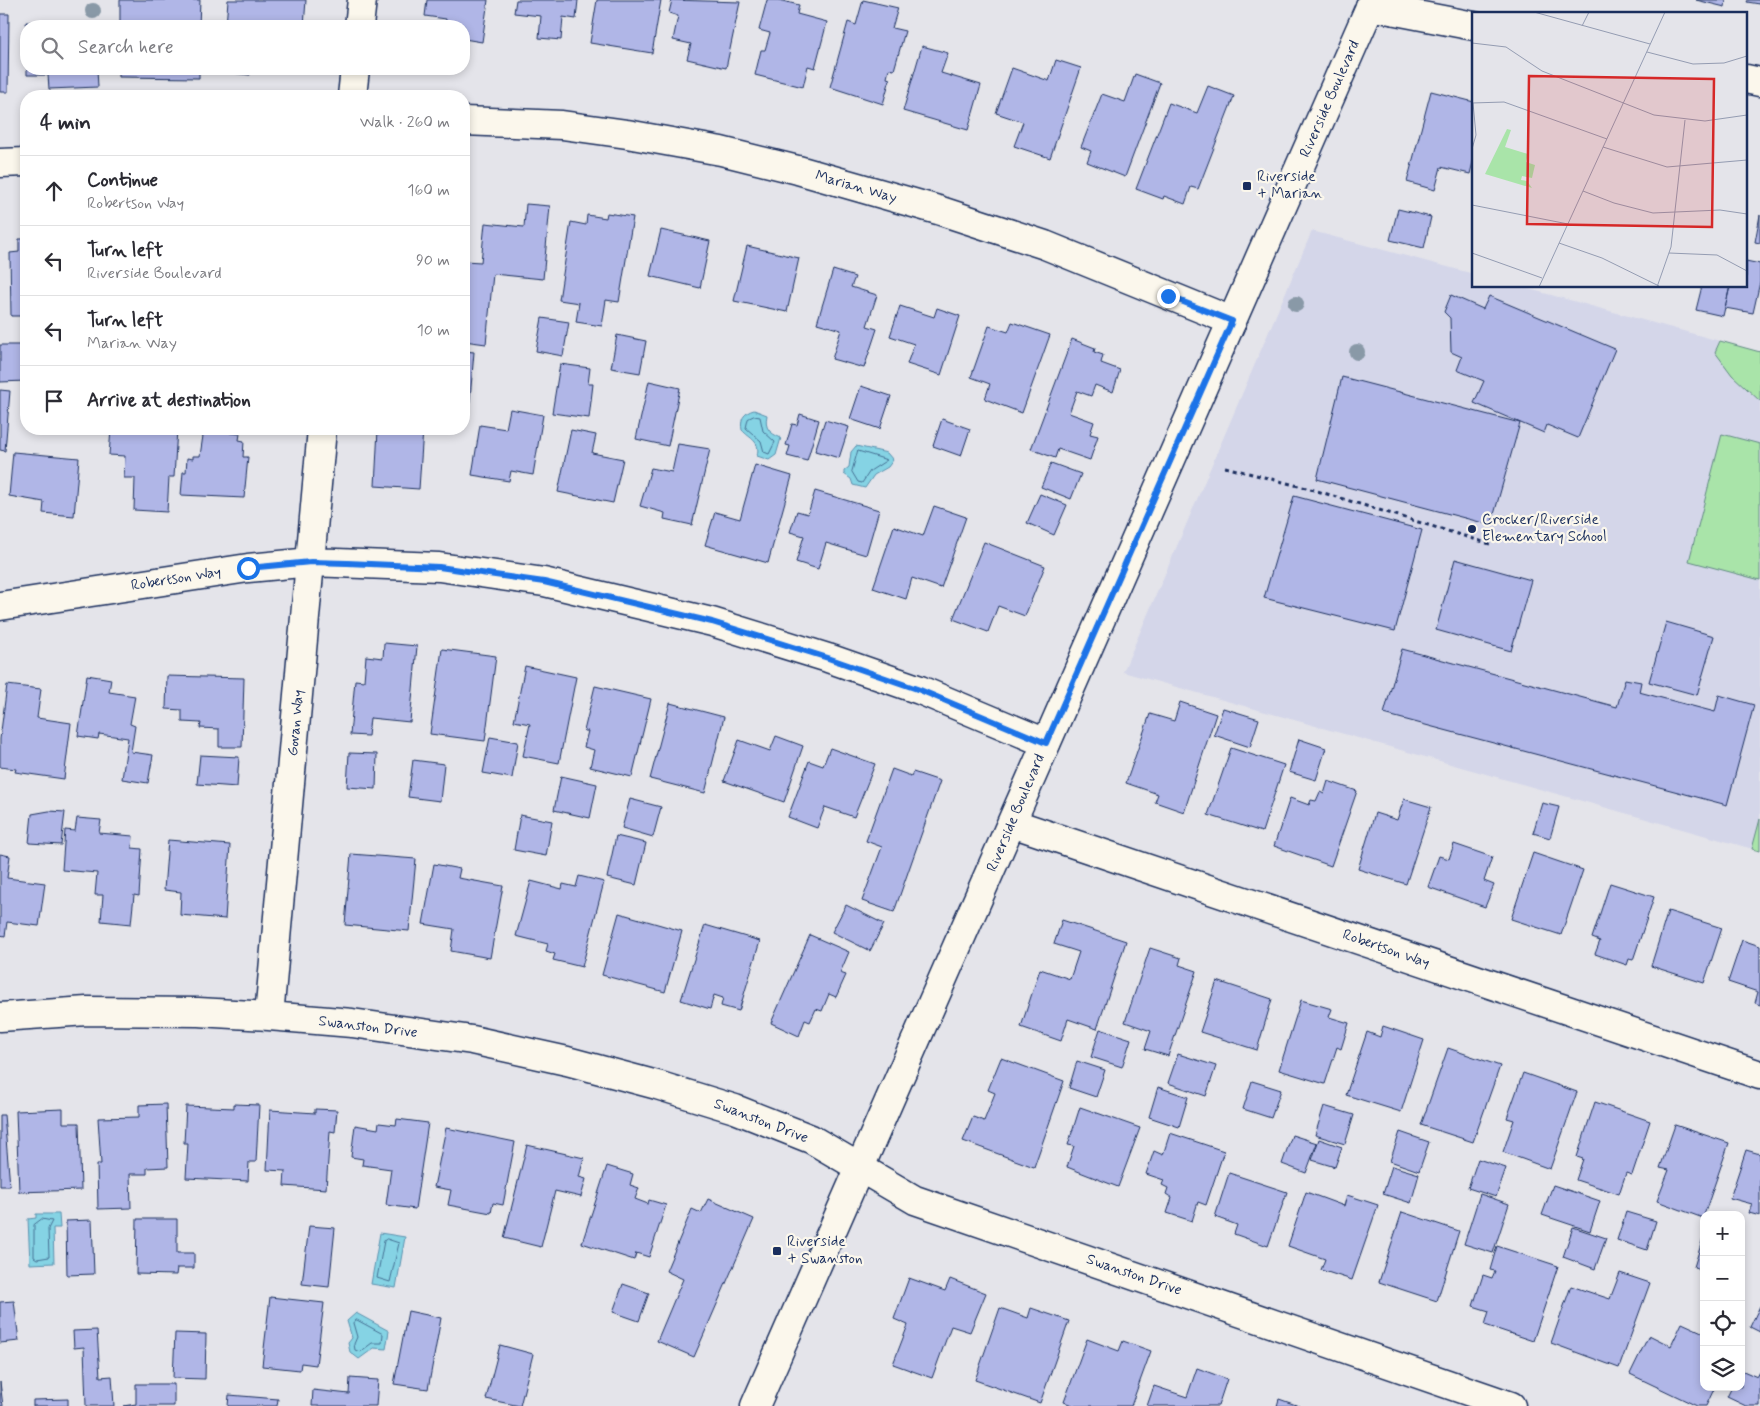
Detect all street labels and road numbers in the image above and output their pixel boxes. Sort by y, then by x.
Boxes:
street label: Riverside Boulevard [1295,37,1365,161]
street label: Marian Way [813,166,900,208]
street label: Robertson Way [130,562,223,596]
street label: Govan Way [283,689,309,757]
street label: Riverside Boulevard [982,751,1050,875]
street label: Robertson Way [1340,925,1432,973]
street label: Swanston Drive [317,1011,419,1043]
street label: Swanston Drive [711,1094,811,1148]
street label: Swanston Drive [1084,1249,1185,1301]

